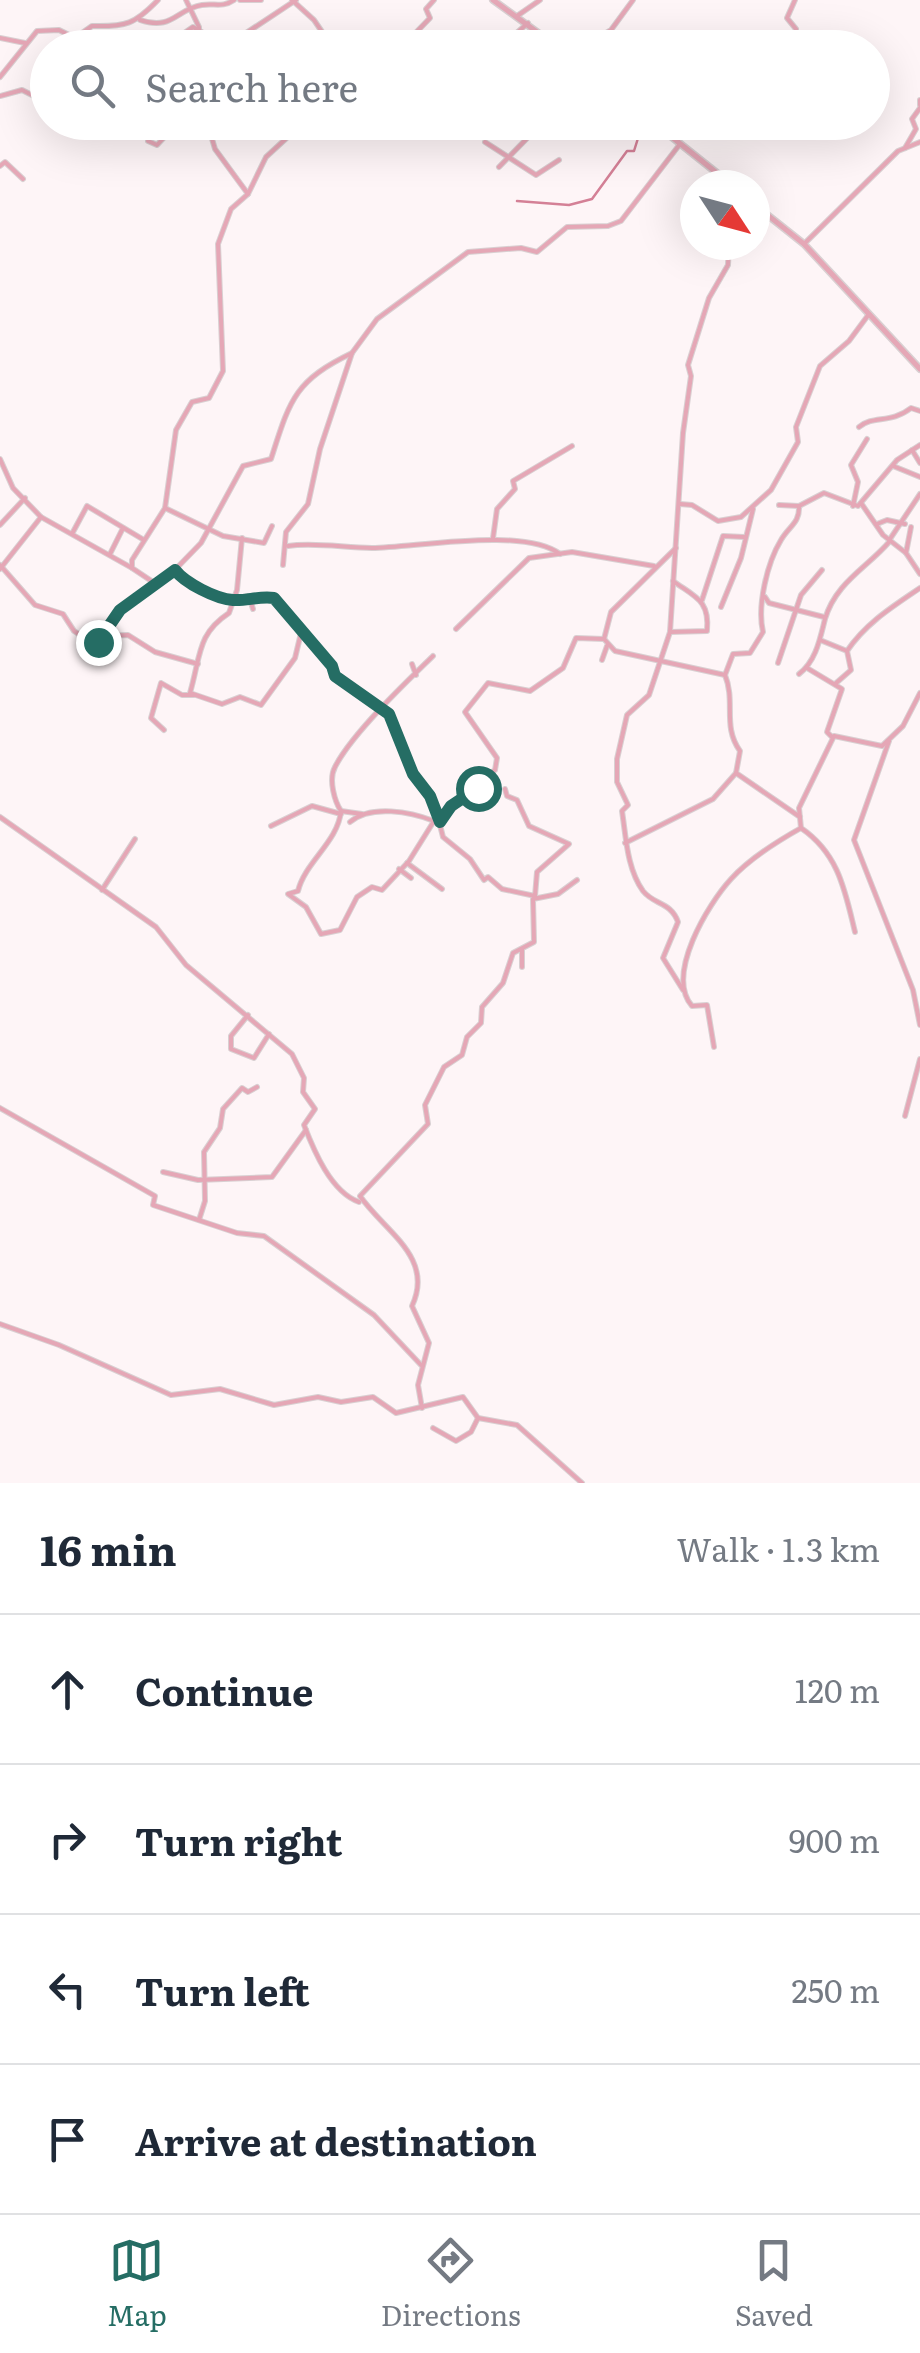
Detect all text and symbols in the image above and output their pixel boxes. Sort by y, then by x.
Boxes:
search box [30,30,890,140]
text: Search here [145,57,358,114]
icon: search [65,58,120,113]
north arrow [680,170,770,260]
route end [76,620,122,666]
route start [456,766,502,812]
text: 16 min [40,1517,177,1579]
text: Walk · 1.3 km [677,1524,880,1572]
text: Continue [135,1661,313,1718]
icon: ahead [40,1662,95,1717]
text: 120 m [795,1665,880,1713]
text: Turn right [135,1811,342,1868]
icon: right [40,1812,95,1867]
text: 900 m [789,1815,880,1863]
text: Turn left [135,1961,310,2018]
icon: left [40,1962,95,2017]
text: 250 m [792,1965,880,2013]
text: Arrive at destination [135,2111,537,2168]
icon: arrive [40,2112,95,2167]
tab: Map [107,2233,167,2335]
tab: Directions [381,2233,521,2335]
tab: Saved [735,2233,813,2335]

